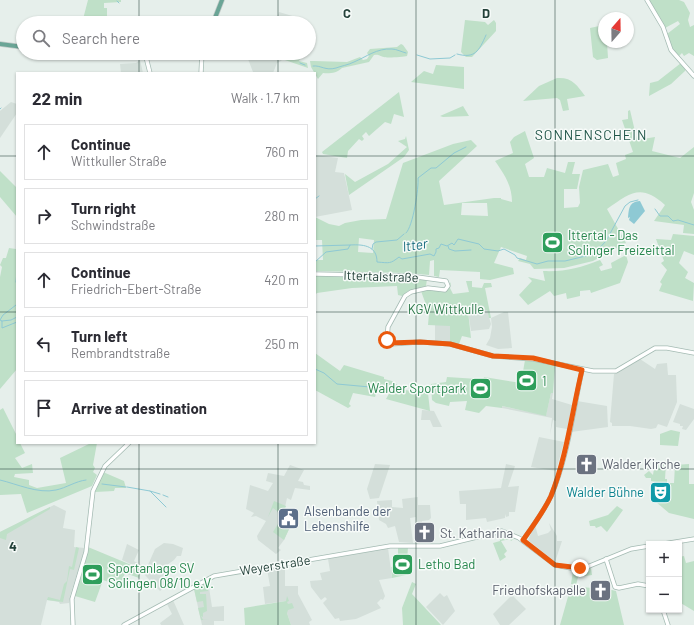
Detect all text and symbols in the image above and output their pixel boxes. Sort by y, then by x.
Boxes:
text: C [343,5,351,21]
text: D [482,5,490,21]
north arrow [598,12,634,48]
search box [16,16,316,60]
icon: search [30,27,52,49]
text: Search here [62,29,140,47]
text: 22 min [32,88,82,108]
text: Walk · 1.7 km [231,90,300,106]
district label: SONNENSCHEIN [535,126,647,143]
text: Continue [71,135,131,153]
icon: ahead [33,141,55,163]
text: 760 m [265,144,299,160]
text: Wittkuller Straße [71,153,167,169]
text: Turn right [71,199,136,217]
icon: right [33,205,55,227]
text: 280 m [265,208,299,224]
text: Schwindstraße [71,217,155,233]
place label: Ittertal - Das Solinger Freizeittal [568,227,674,258]
sports icon: Ittertal - Das Solinger Freizeittal [539,229,565,255]
water label: Itter [401,234,430,255]
text: Continue [71,263,131,281]
street label: Ittertalstraße [343,267,419,285]
icon: ahead [33,269,55,291]
text: 420 m [264,272,299,288]
text: Friedrich-Ebert-Straße [71,281,201,297]
park label: KGV Wittkulle [408,301,484,317]
text: Turn left [71,327,127,345]
route start [378,331,396,349]
icon: left [33,333,55,355]
text: 250 m [265,336,299,352]
text: Rembrandtstraße [71,345,170,361]
sports icon: 1 [514,368,540,394]
place label: 1 [542,373,547,389]
sports icon: Walder Sportpark [468,375,494,401]
place label: Walder Sportpark [368,380,466,396]
icon: arrive [33,397,55,419]
text: Arrive at destination [71,399,207,417]
church icon: Walder Kirche [573,451,599,477]
place label: Walder Kirche [602,456,680,472]
theatre icon: Walder Bühne [647,479,673,505]
place label: Walder Bühne [566,484,644,500]
place label: Alsenbande der Lebenshilfe [304,503,391,534]
public building icon: Alsenbande der Lebenshilfe [276,505,302,531]
church icon: St. Katharina [411,520,437,546]
place label: St. Katharina [440,525,513,541]
text: 4 [9,538,17,554]
map controls [646,541,682,613]
button: + [646,541,682,577]
sports icon: Letho Bad [389,551,415,577]
street label: Weyerstraße [238,552,312,578]
place label: Letho Bad [418,556,475,572]
route end [571,559,589,577]
place label: Sportanlage SV Solingen 08/10 e.V. [108,560,214,591]
sports icon: Sportanlage SV Solingen 08/10 e.V. [80,562,106,588]
church icon: Friedhofskapelle [588,577,614,603]
button: − [646,577,682,613]
place label: Friedhofskapelle [492,582,586,598]

